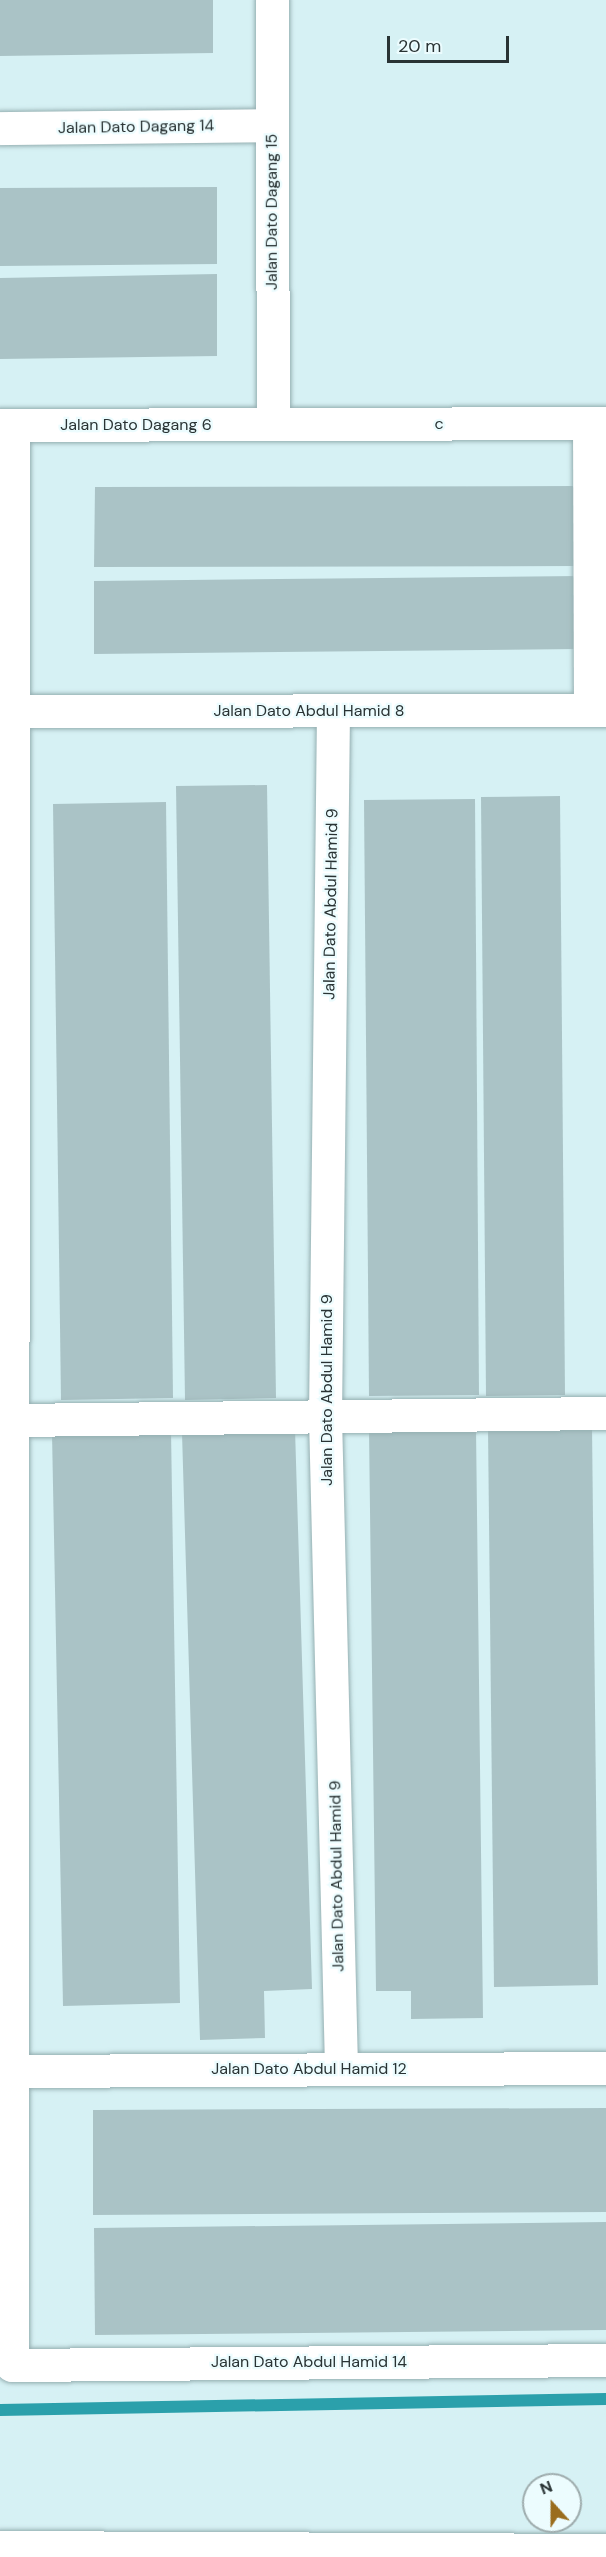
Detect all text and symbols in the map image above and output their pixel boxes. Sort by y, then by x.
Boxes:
scale bar [390,24,512,62]
text: 20 m [398,34,441,58]
street label: Jalan Dato Dagang 14 [58,116,214,138]
street label: Jalan Dato Dagang 15 [262,134,282,290]
street label: c [434,414,444,434]
street label: Jalan Dato Dagang 6 [60,415,212,435]
street label: Jalan Dato Abdul Hamid 8 [213,701,405,721]
street label: Jalan Dato Abdul Hamid 9 [320,808,342,1000]
street label: Jalan Dato Abdul Hamid 9 [317,1294,337,1486]
street label: Jalan Dato Abdul Hamid 9 [326,1780,348,1972]
street label: Jalan Dato Abdul Hamid 12 [211,2059,407,2079]
street label: Jalan Dato Abdul Hamid 14 [211,2352,407,2372]
north arrow [522,2473,582,2533]
text: N [537,2476,555,2499]

